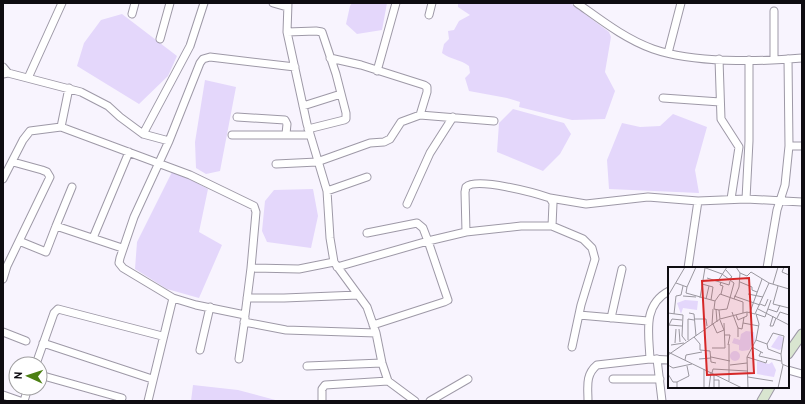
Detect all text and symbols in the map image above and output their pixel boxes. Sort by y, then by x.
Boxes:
inset map [668,267,789,388]
north arrow [8,356,48,396]
text: N [11,371,25,379]

